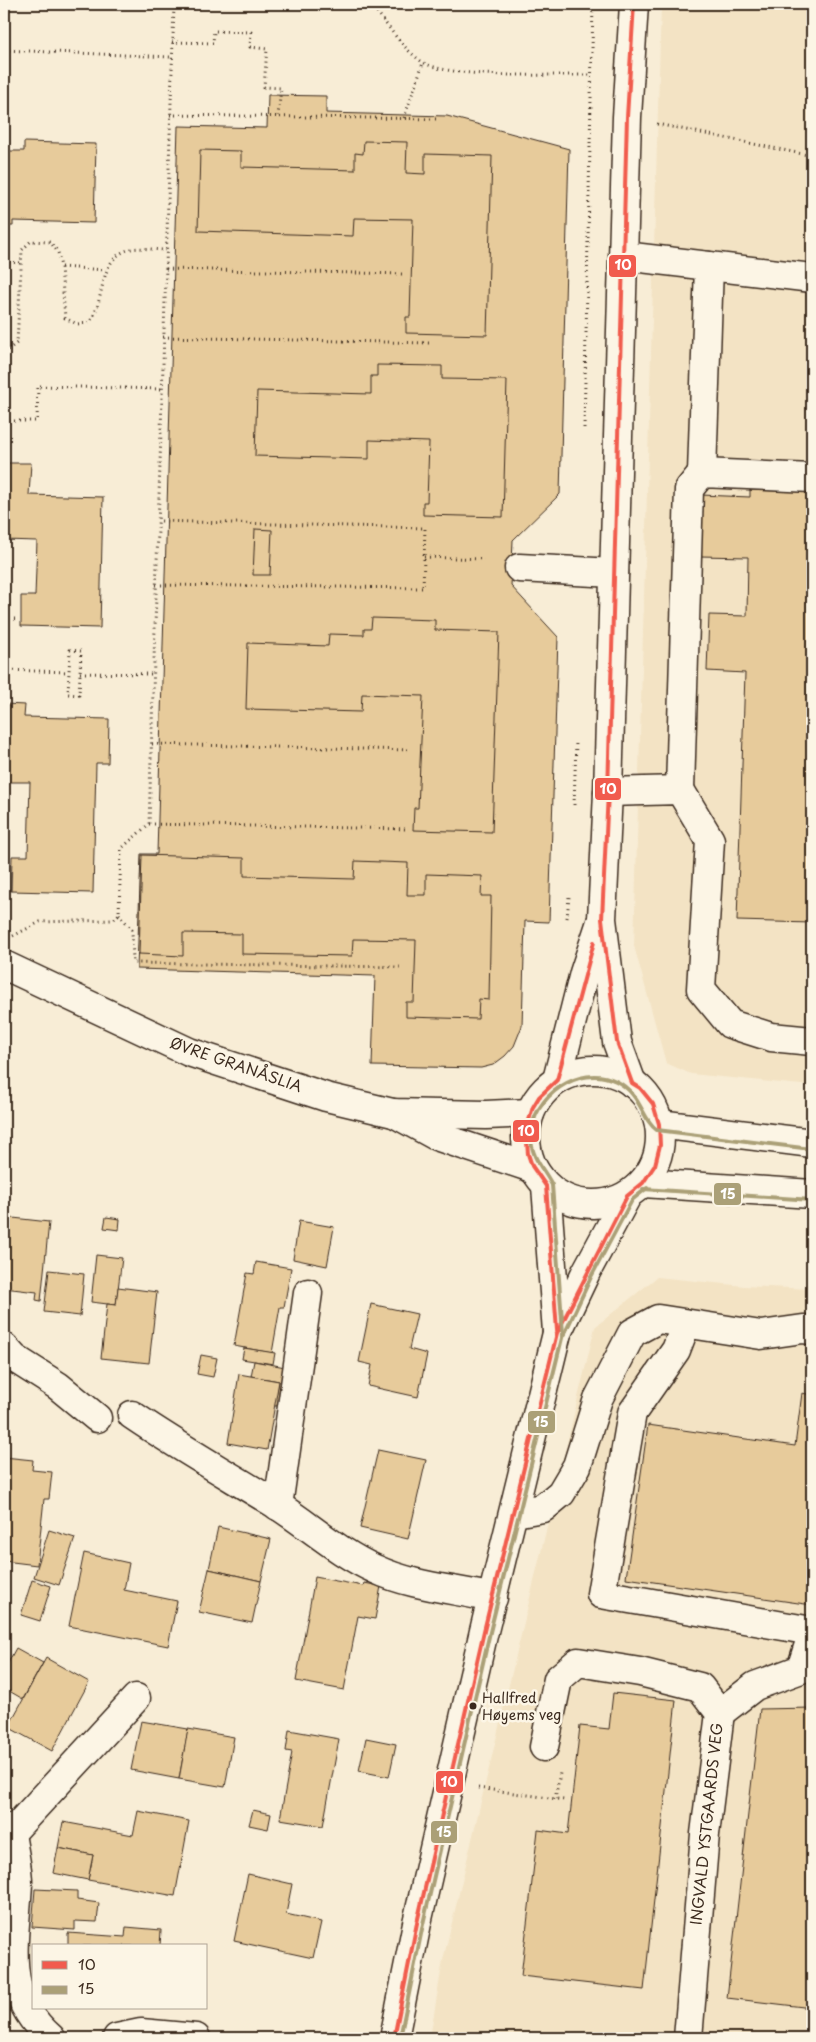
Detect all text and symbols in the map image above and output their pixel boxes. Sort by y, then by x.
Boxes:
line badge: 10 [608,254,637,278]
text: 10 [614,254,632,275]
line badge: 10 [594,777,622,801]
text: 10 [599,778,617,799]
street label: ØVRE GRANÅSLIA [167,1030,306,1097]
line badge: 10 [512,1119,540,1143]
text: 10 [517,1120,535,1141]
line badge: 15 [713,1182,742,1206]
text: 15 [720,1183,736,1204]
line badge: 15 [527,1410,556,1434]
text: 15 [533,1411,549,1432]
place label: Hallfred Høyems veg [482,1687,561,1725]
marker: Hallfred Høyems veg [468,1701,478,1711]
street label: INGVALD YSTGAARDS VEG [683,1722,728,1926]
line badge: 10 [435,1770,464,1794]
text: 10 [440,1771,458,1792]
line badge: 15 [430,1820,458,1844]
text: 15 [436,1821,452,1842]
legend [32,1944,208,2010]
text: 10 [78,1952,96,1975]
text: 15 [78,1976,94,1999]

